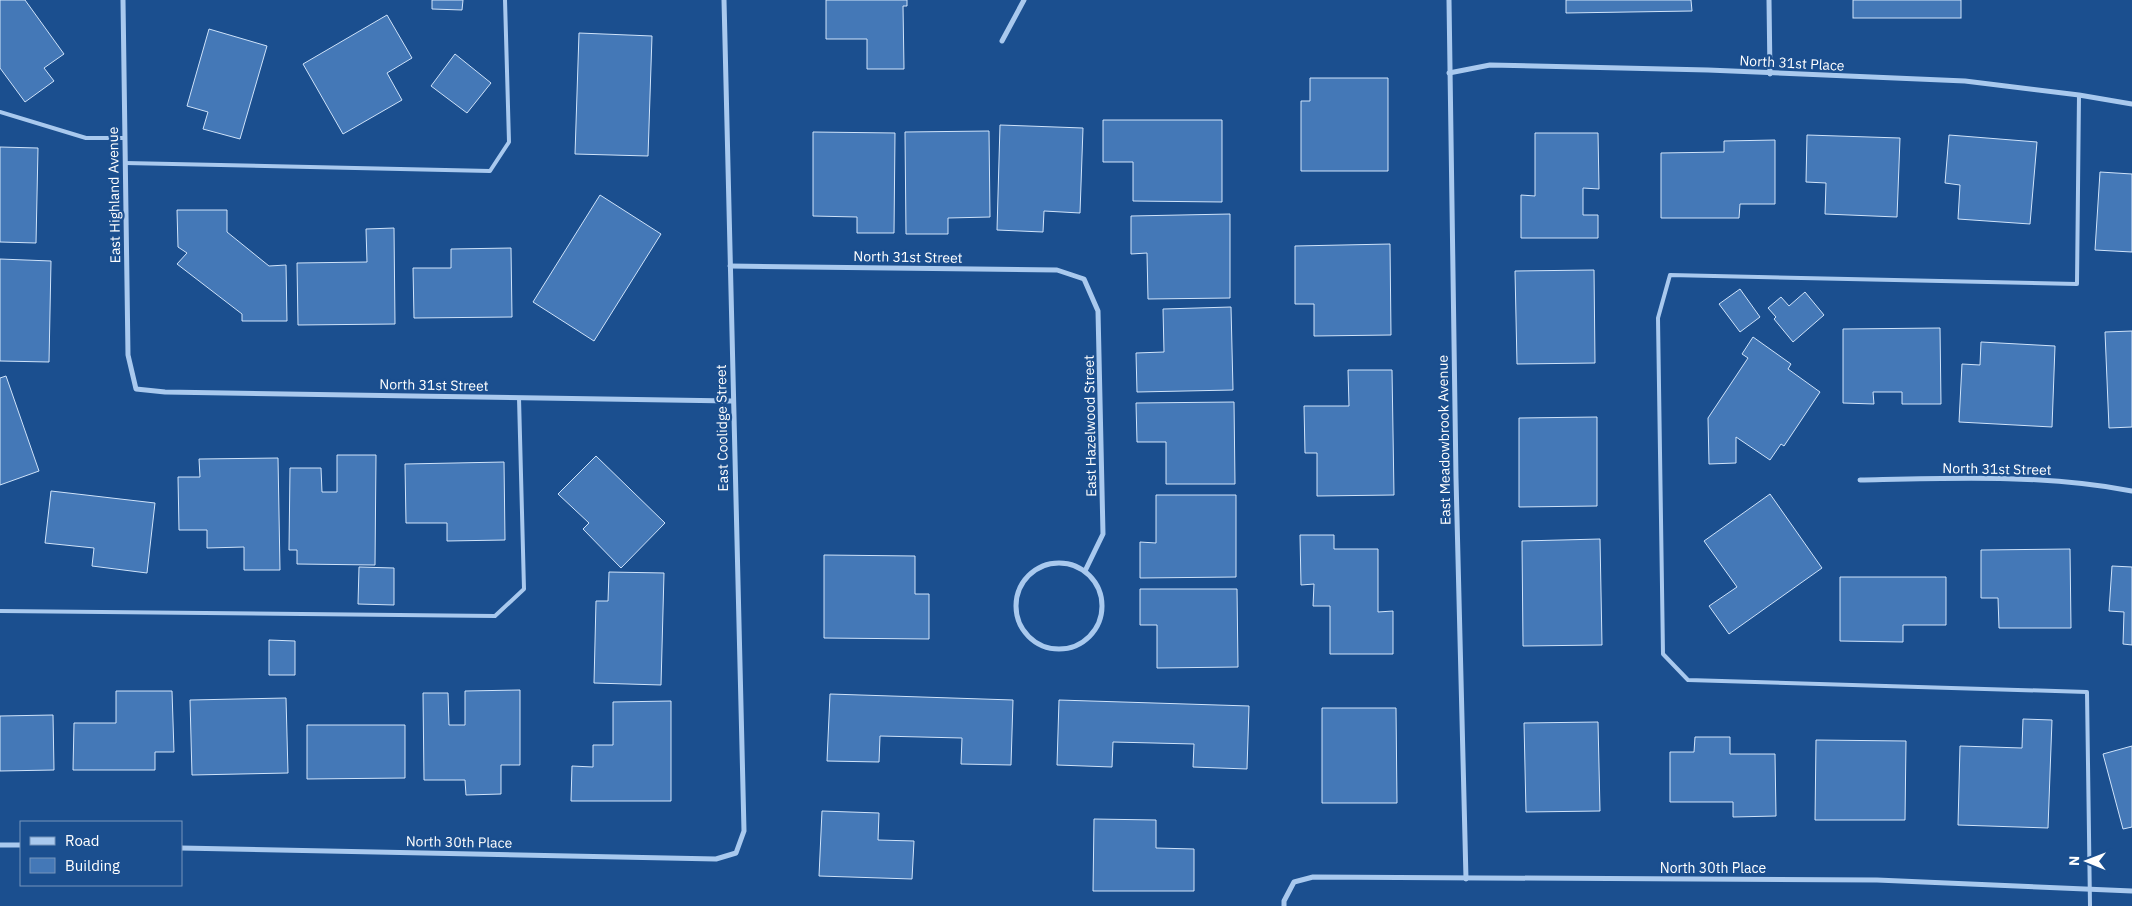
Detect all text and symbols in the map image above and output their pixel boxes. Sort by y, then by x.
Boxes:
street label: North 31st Place [1739,51,1845,75]
street label: East Highland Avenue [104,126,124,264]
street label: North 31st Street [853,247,963,267]
street label: East Hazelwood Street [1080,355,1100,497]
street label: East Meadowbrook Avenue [1434,355,1454,525]
street label: East Coolidge Street [712,364,732,492]
street label: North 31st Street [379,375,489,395]
street label: North 31st Street [1942,459,2052,479]
legend [20,821,182,886]
text: Road [65,831,100,850]
street label: North 30th Place [406,832,513,852]
north arrow [2062,836,2112,886]
text: Building [65,856,120,875]
text: N [2065,856,2083,866]
street label: North 30th Place [1660,859,1767,877]

